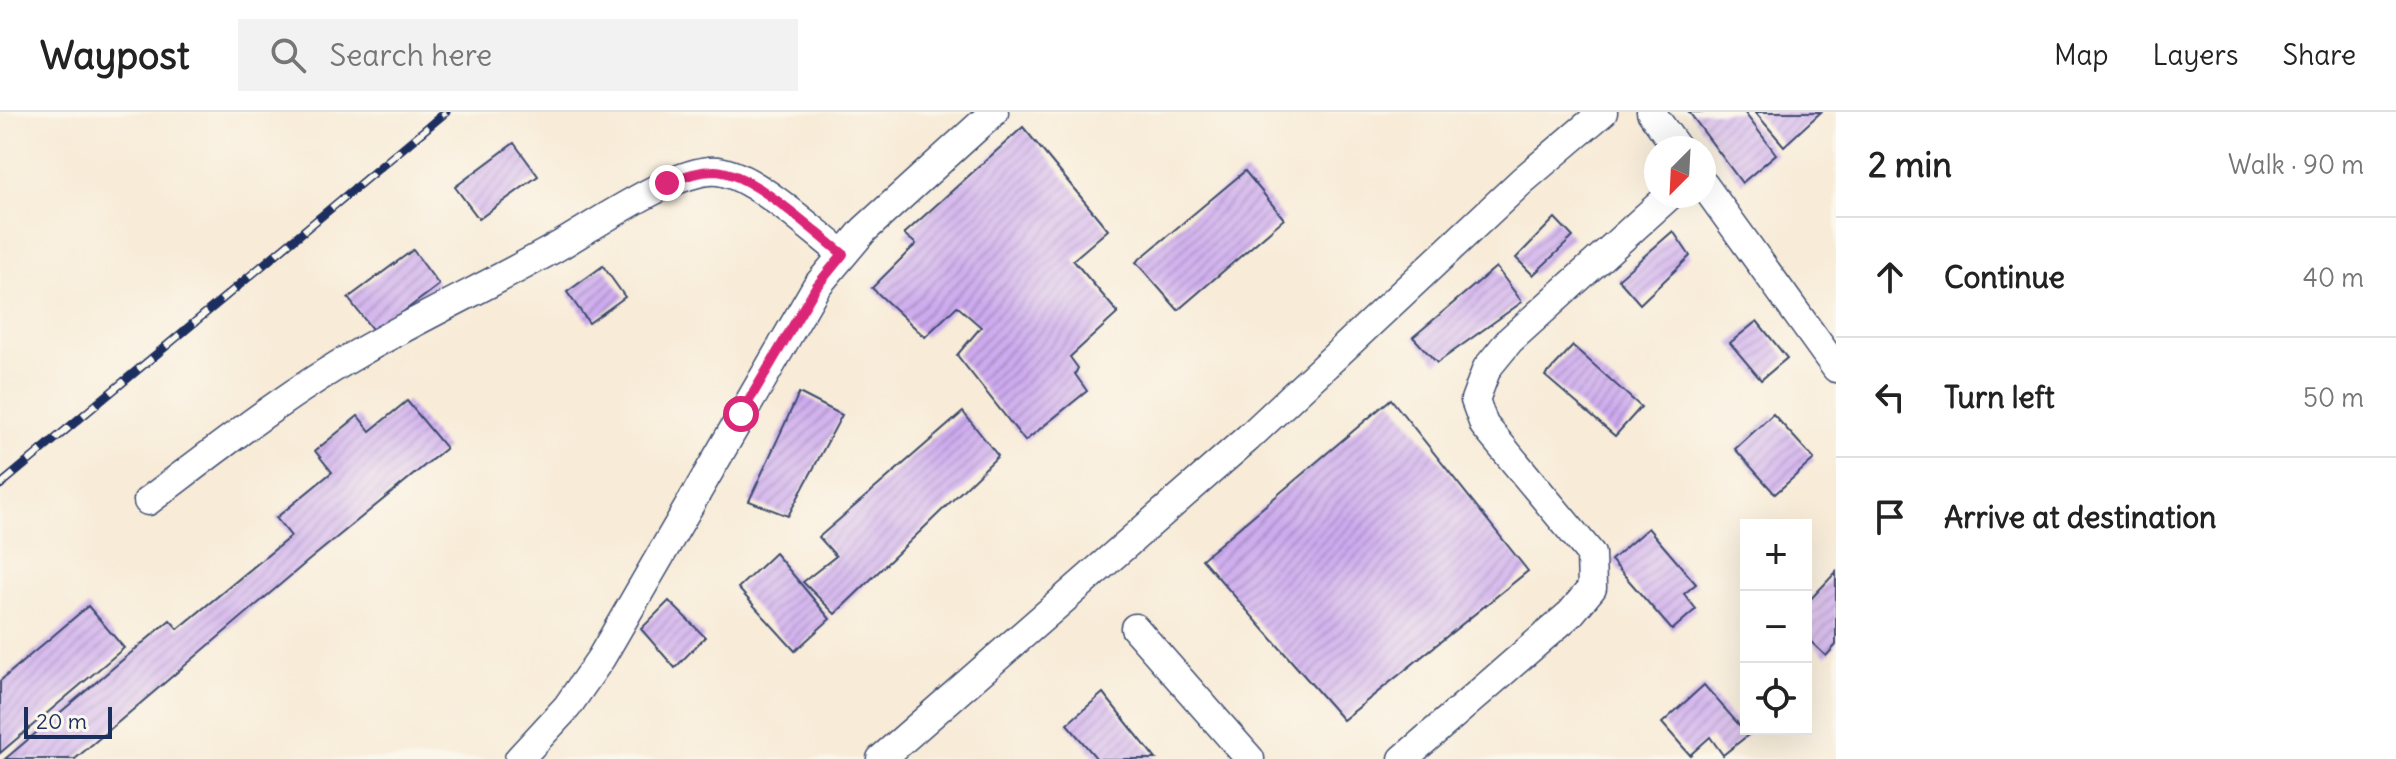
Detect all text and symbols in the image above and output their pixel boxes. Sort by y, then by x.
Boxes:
search box [238,19,798,91]
text: Waypost [40,32,190,79]
icon: search [266,33,310,77]
text: Search here [330,36,492,74]
text: Map [2054,37,2109,73]
text: Layers [2153,37,2239,73]
text: Share [2283,37,2356,73]
north arrow [1644,136,1716,208]
text: 2 min [1868,143,1952,186]
text: Walk · 90 m [2228,148,2364,181]
route end [649,165,685,201]
icon: ahead [1868,255,1912,299]
text: Continue [1944,258,2065,296]
text: 40 m [2303,261,2364,294]
icon: left [1868,375,1912,419]
text: Turn left [1944,378,2055,416]
text: 50 m [2303,381,2364,414]
route start [723,396,759,432]
icon: arrive [1868,495,1912,539]
text: Arrive at destination [1944,498,2216,536]
map controls [1740,519,1812,735]
button: + [1740,519,1812,591]
button: − [1740,591,1812,663]
button: locate [1740,663,1812,735]
scale bar [24,703,112,739]
text: 20 m [36,707,87,735]

